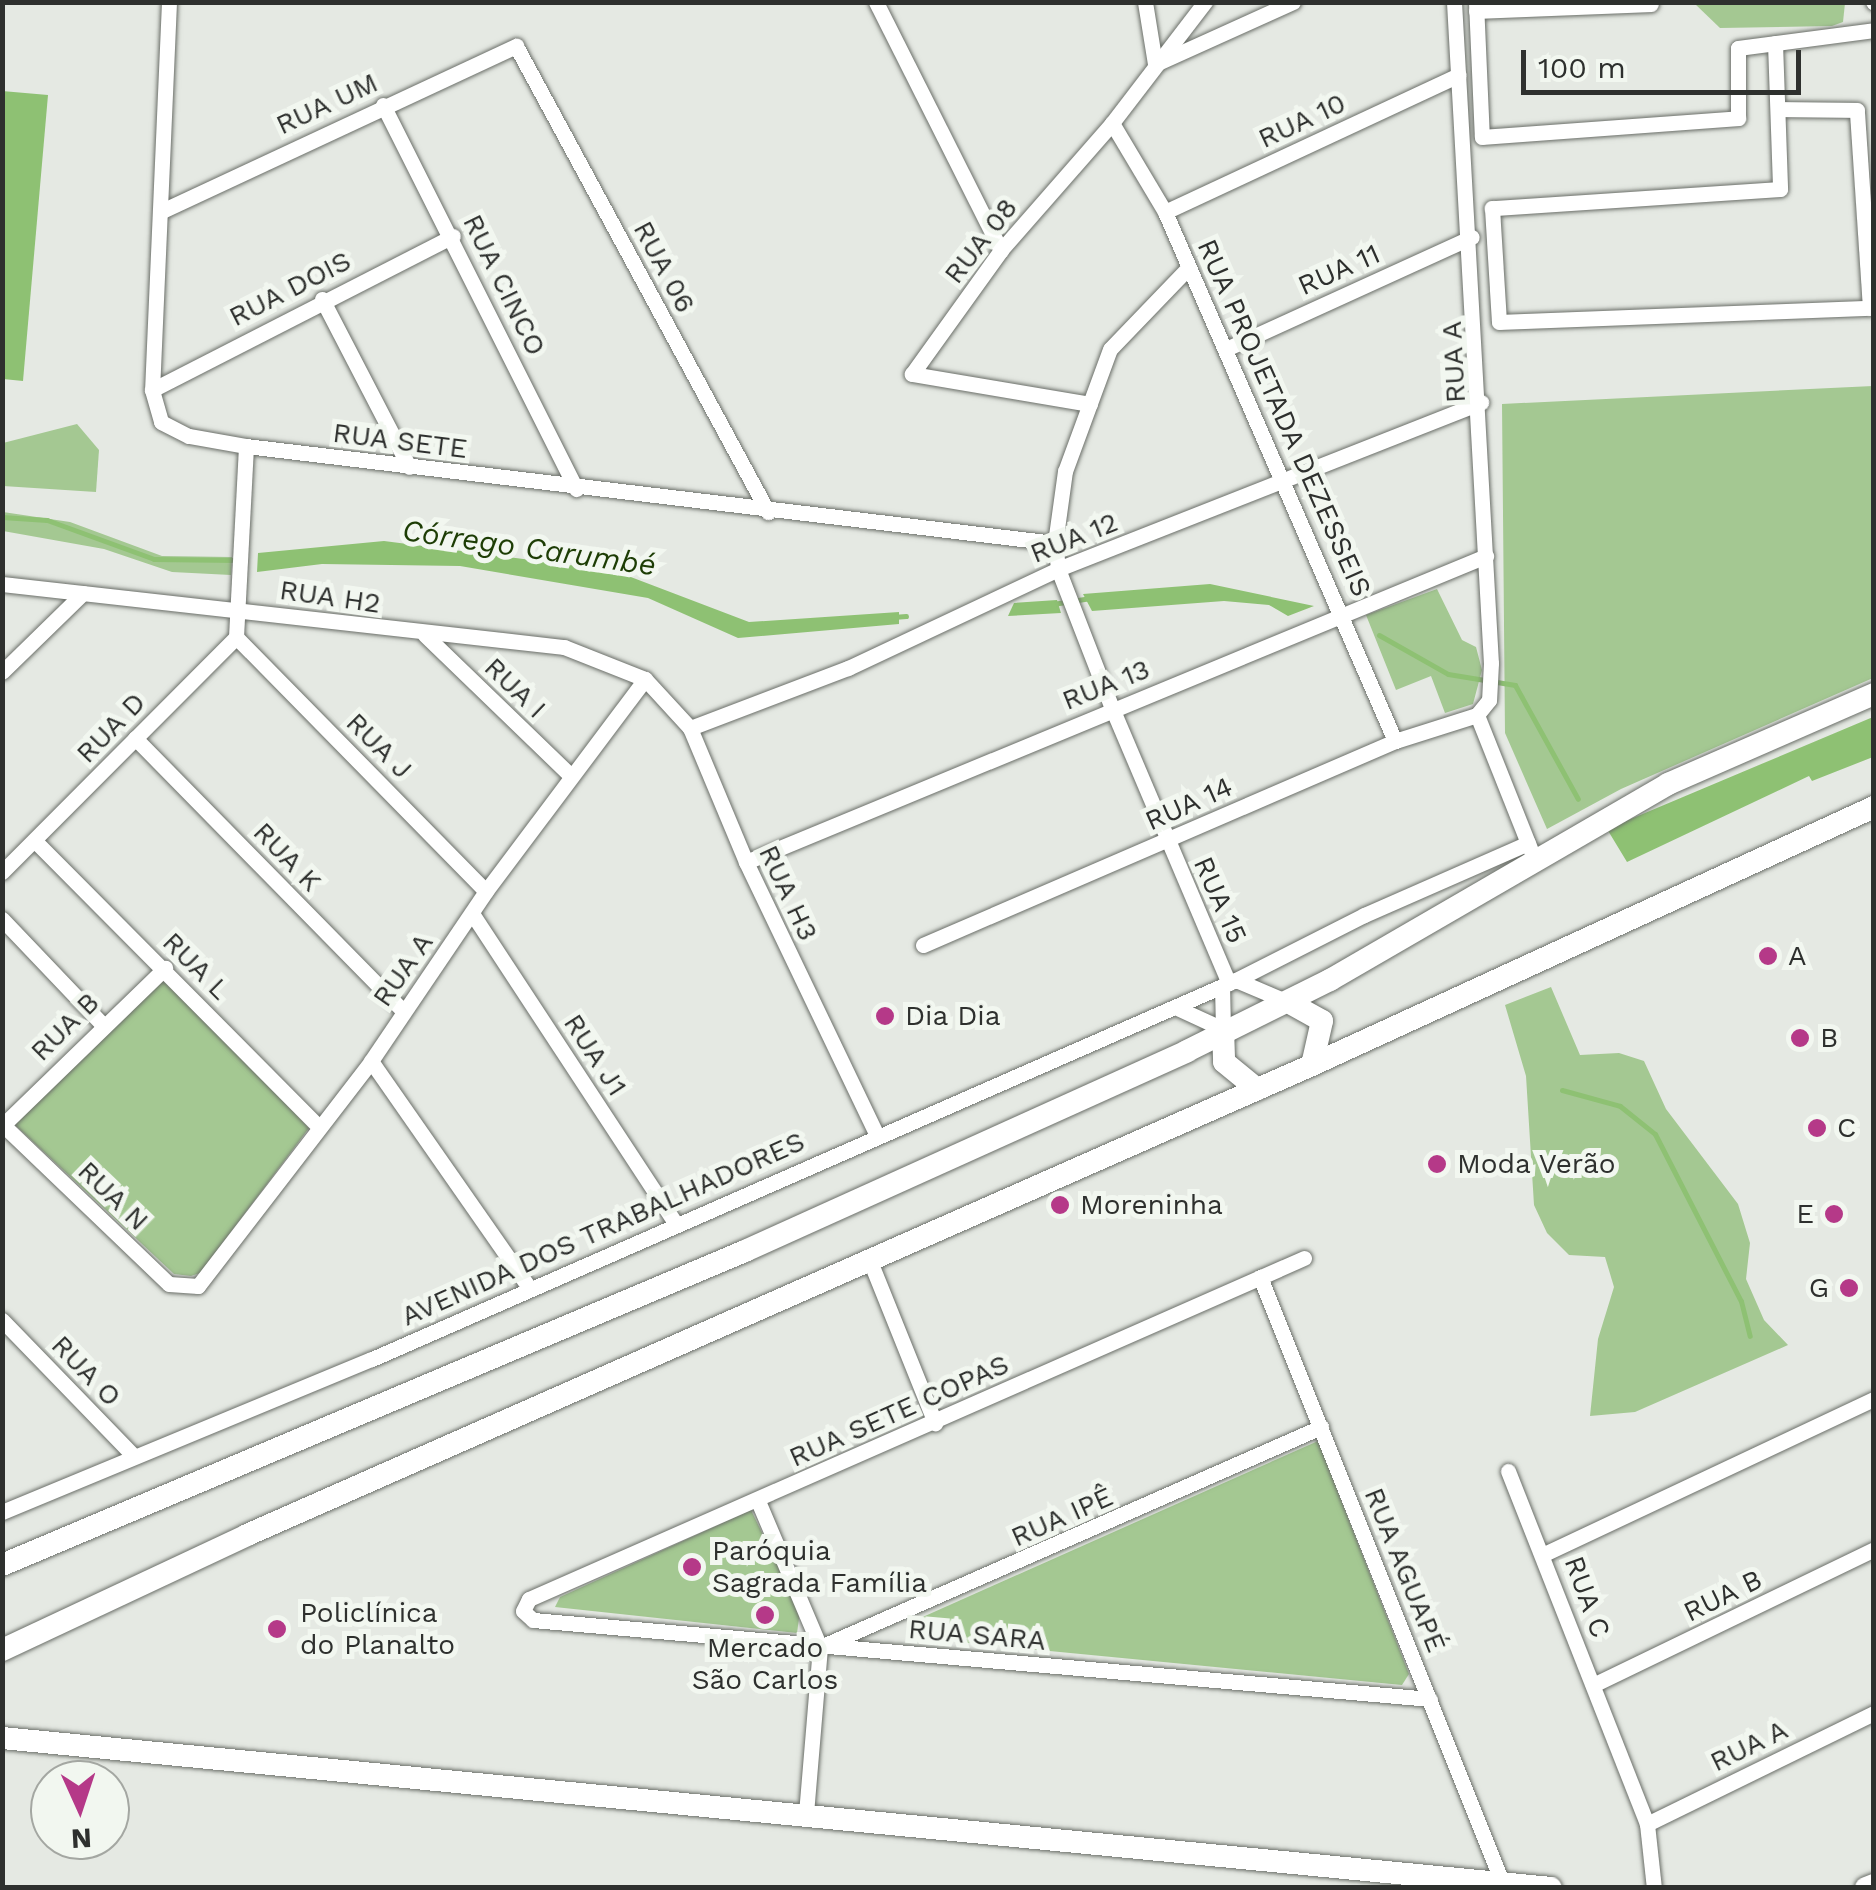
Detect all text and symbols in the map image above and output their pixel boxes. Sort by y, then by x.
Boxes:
scale bar [1526,30,1806,92]
text: 100 m [1538,50,1626,85]
street label: RUA UM [270,66,384,142]
street label: RUA 10 [1252,86,1352,156]
street label: RUA 08 [937,191,1025,291]
street label: RUA CINCO [455,208,553,362]
street label: RUA 06 [626,215,702,319]
street label: RUA PROJETADA DEZESSEIS [1189,233,1379,603]
street label: RUA 11 [1292,237,1386,303]
street label: RUA DOIS [223,244,357,334]
street label: RUA A [1435,319,1473,405]
street label: RUA SETE [330,416,470,466]
street label: RUA 12 [1025,505,1123,571]
water label: Córrego Carumbé [400,512,658,584]
street label: RUA H2 [277,573,383,621]
street label: RUA I [477,650,553,726]
street label: RUA 13 [1057,652,1155,718]
street label: RUA D [69,685,153,771]
street label: RUA J [338,705,420,787]
street label: RUA 14 [1139,770,1239,838]
street label: RUA K [246,815,328,899]
street label: RUA H3 [751,839,825,947]
street label: RUA 15 [1186,851,1254,949]
street label: RUA L [155,925,237,1007]
street label: RUA A [365,926,441,1014]
place label: A [1788,939,1806,973]
marker: A [1757,945,1779,967]
street label: RUA B [23,985,107,1069]
place label: Dia Dia [905,999,1001,1033]
marker: Dia Dia [874,1005,896,1027]
street label: RUA J1 [556,1007,634,1103]
place label: B [1820,1021,1838,1055]
marker: B [1789,1027,1811,1049]
place label: C [1837,1111,1856,1145]
marker: C [1806,1117,1828,1139]
street label: AVENIDA DOS TRABALHADORES [395,1124,811,1334]
place label: Moda Verão [1457,1147,1617,1181]
marker: Moda Verão [1426,1153,1448,1175]
street label: RUA N [70,1154,156,1238]
place label: Moreninha [1080,1188,1223,1222]
marker: Moreninha [1049,1194,1071,1216]
place label: E [1796,1197,1814,1231]
marker: E [1823,1203,1845,1225]
place label: G [1809,1271,1829,1305]
marker: G [1838,1277,1860,1299]
street label: RUA O [44,1328,128,1414]
street label: RUA SETE COPAS [783,1347,1015,1475]
street label: RUA IPÊ [1005,1479,1119,1555]
street label: RUA AGUAPÉ [1356,1482,1454,1658]
place label: Paróquia Sagrada Família [712,1534,928,1600]
street label: RUA C [1557,1551,1617,1643]
marker: Paróquia Sagrada Família [681,1556,703,1578]
street label: RUA B [1678,1562,1768,1630]
place label: Policlínica do Planalto [300,1596,455,1662]
marker: Mercado São Carlos [754,1604,776,1626]
street label: RUA SARA [906,1612,1048,1658]
marker: Policlínica do Planalto [264,1616,290,1642]
place label: Mercado São Carlos [692,1631,838,1697]
street label: RUA A [1704,1712,1794,1780]
north arrow [30,1760,130,1860]
text: N [70,1821,93,1855]

